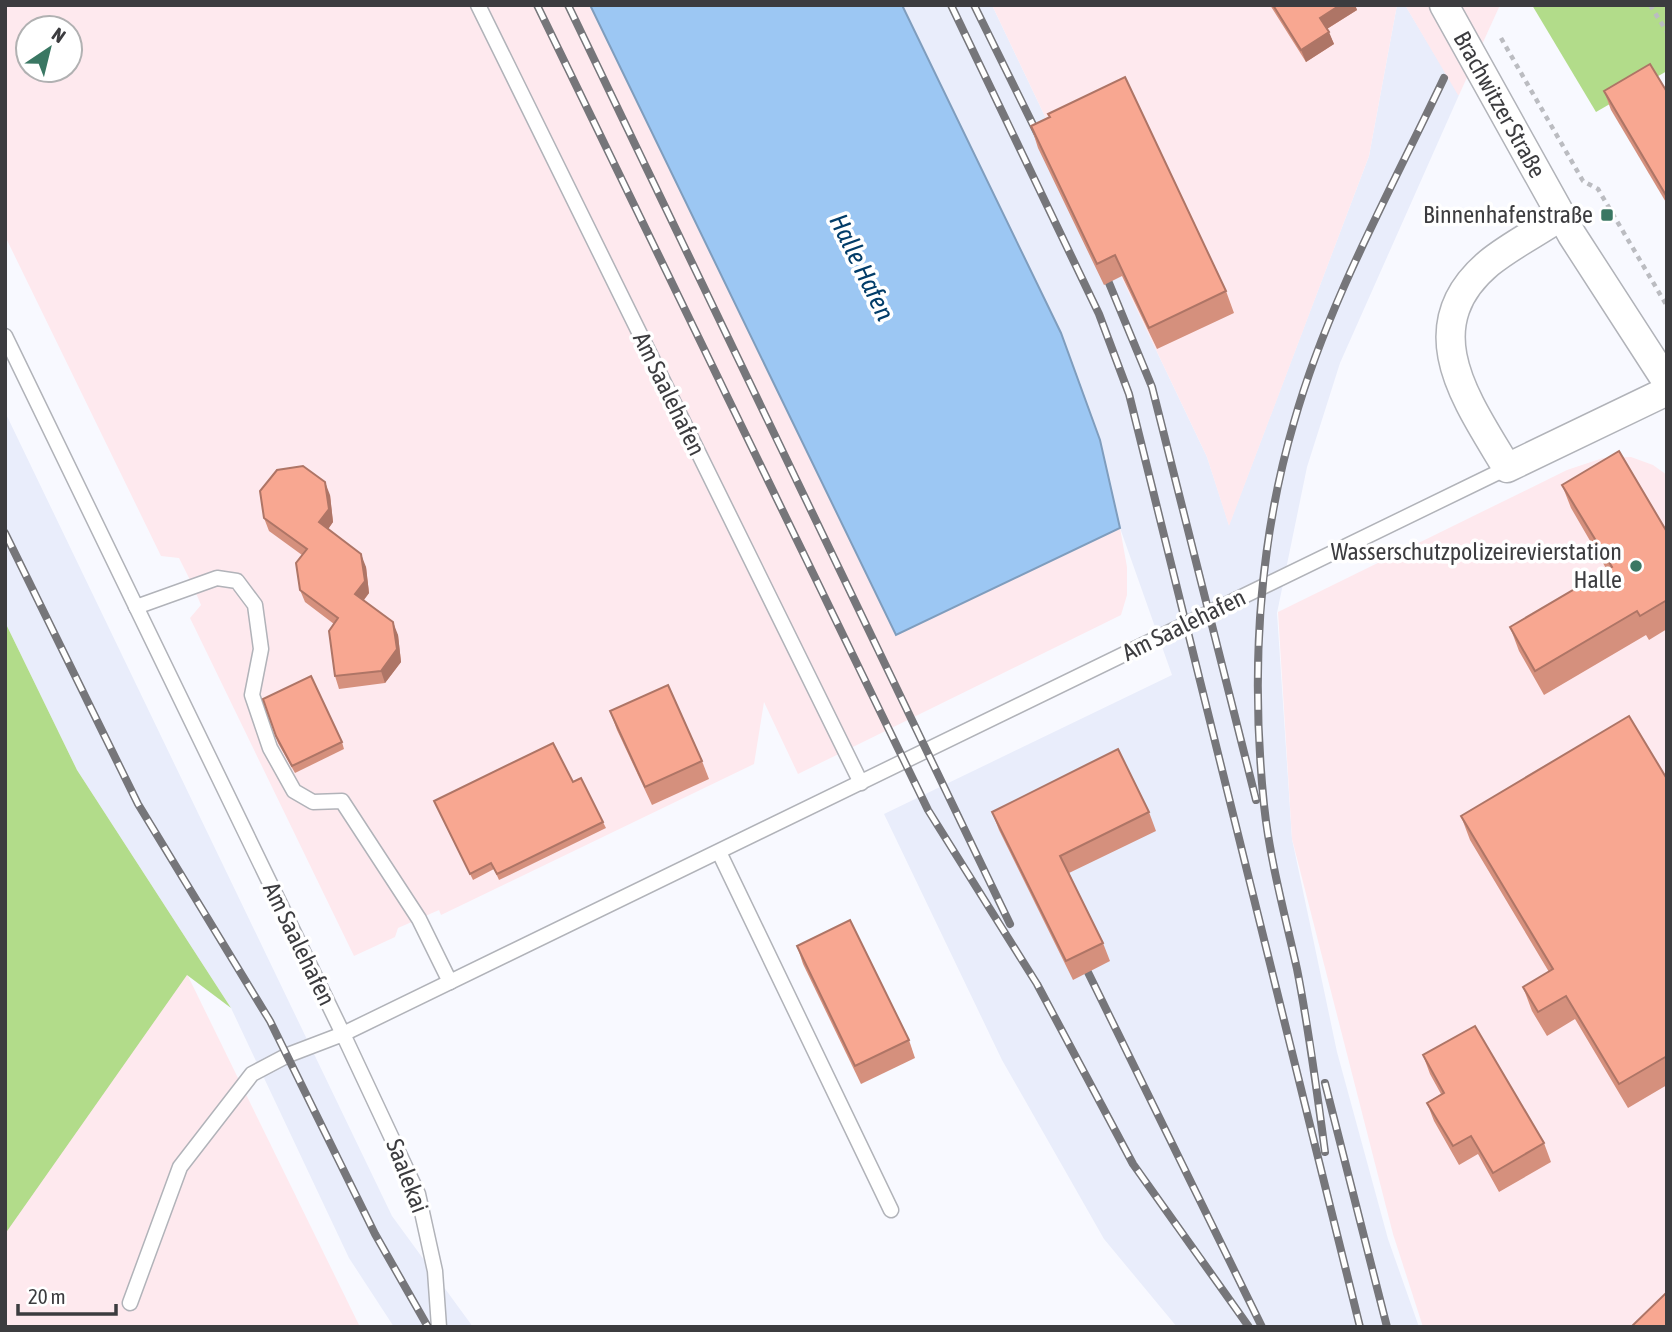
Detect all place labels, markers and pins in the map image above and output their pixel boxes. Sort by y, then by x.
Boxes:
place label: Binnenhafenstraße [1423,201,1593,228]
marker: Binnenhafenstraße [1599,207,1615,223]
place label: Wasserschutzpolizeirevierstation Halle [1331,538,1622,593]
marker: Wasserschutzpolizeirevierstation Halle [1628,558,1644,574]

